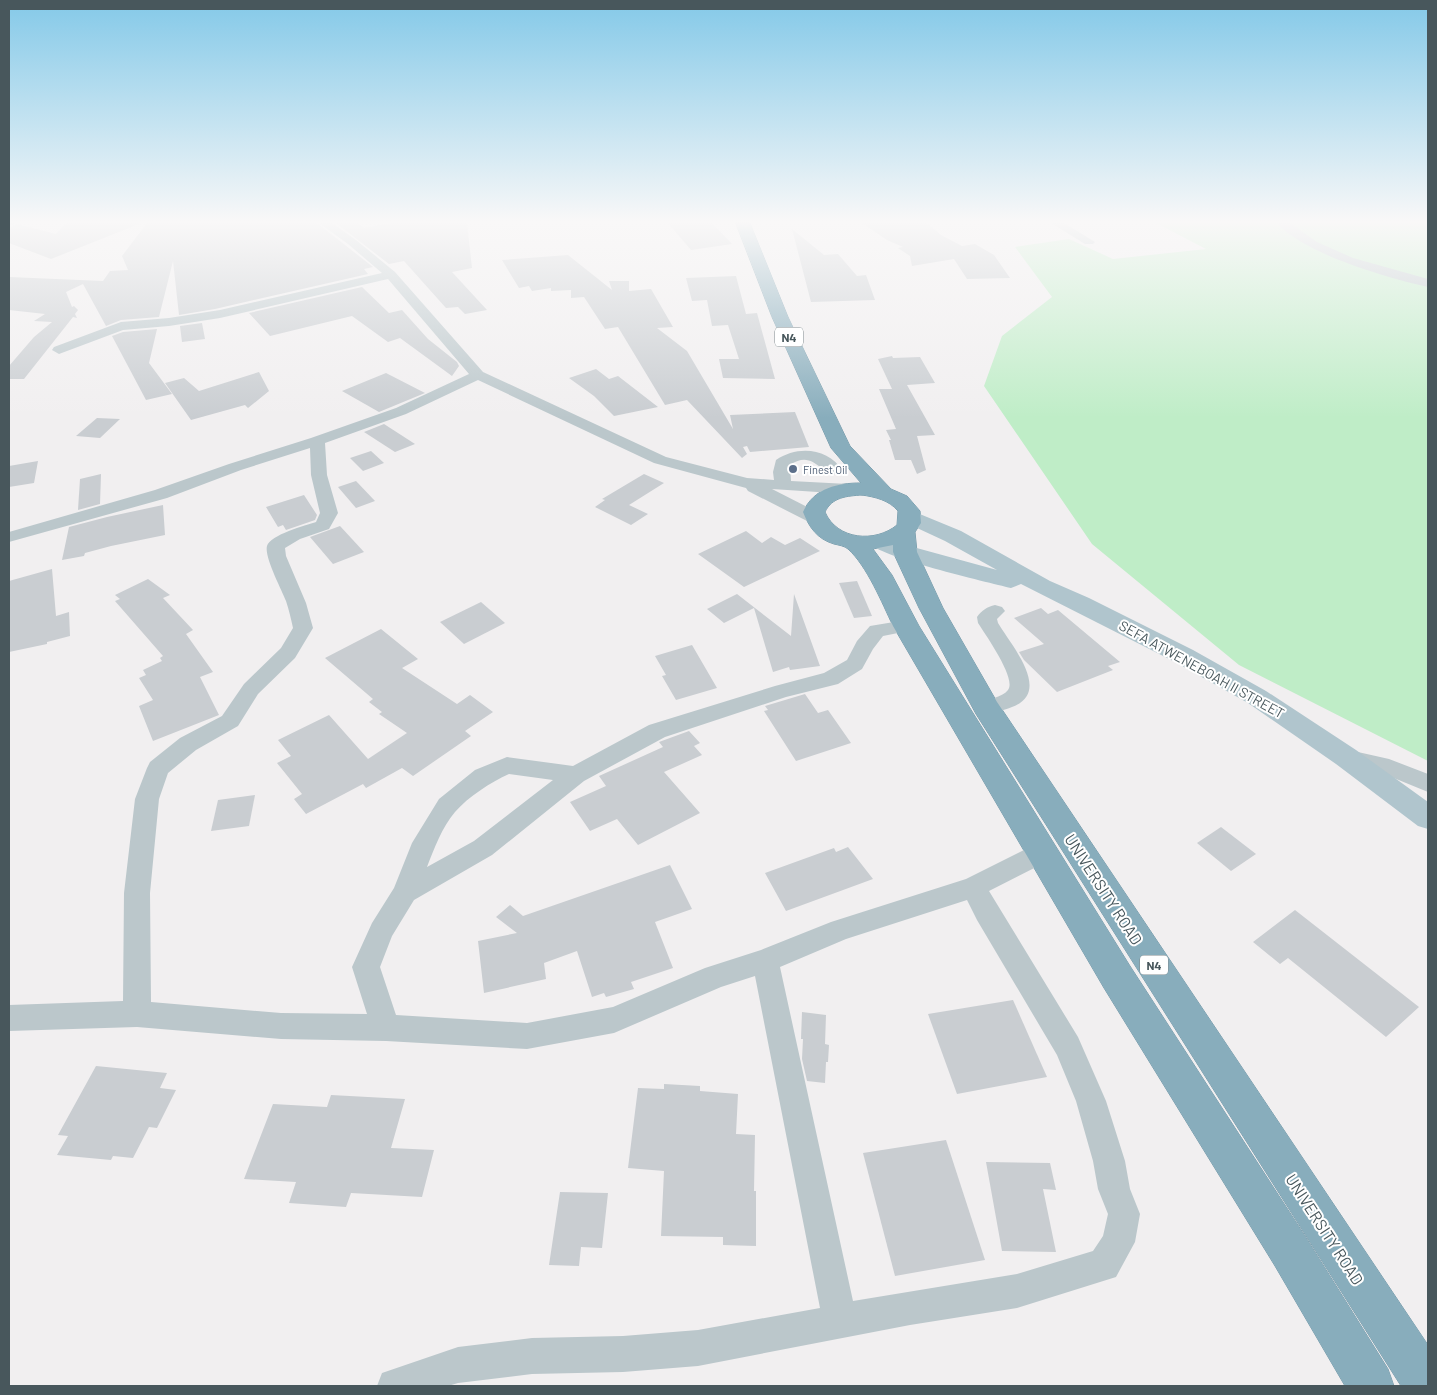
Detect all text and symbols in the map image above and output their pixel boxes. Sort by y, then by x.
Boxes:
road number: N4 [775,328,803,347]
marker: Finest Oil [787,463,799,475]
place label: Finest Oil [803,463,847,476]
street label: SEFA ATWENEBOAH II STREET [1116,616,1288,722]
street label: UNIVERSITY ROAD [1061,830,1147,948]
road number: N4 [1140,956,1168,974]
street label: UNIVERSITY ROAD [1282,1170,1368,1288]

